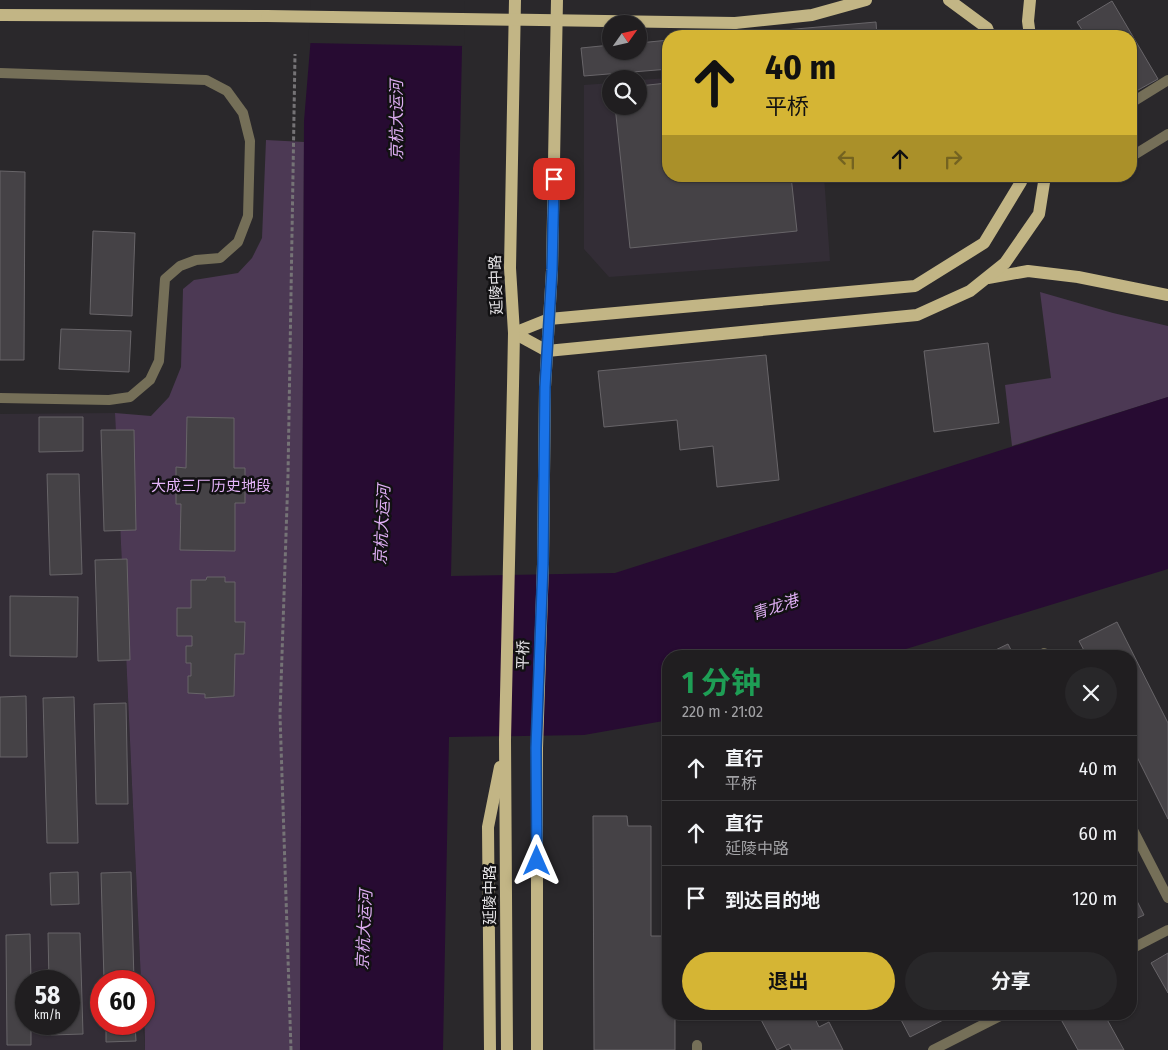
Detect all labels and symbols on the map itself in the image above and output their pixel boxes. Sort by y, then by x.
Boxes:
north arrow [602,15,648,60]
water label: 京杭大运河 [387,77,406,160]
pin [533,158,575,200]
street label: 延陵中路 [486,255,506,315]
park label: 大成三厂历史地段 [151,477,271,495]
water label: 京杭大运河 [370,482,394,565]
water label: 青龙港 [749,590,803,623]
street label: 平桥 [513,640,533,670]
position arrow [510,834,562,886]
street label: 延陵中路 [481,865,499,925]
water label: 京杭大运河 [352,887,376,970]
speed limit sign: 60 [90,970,155,1035]

